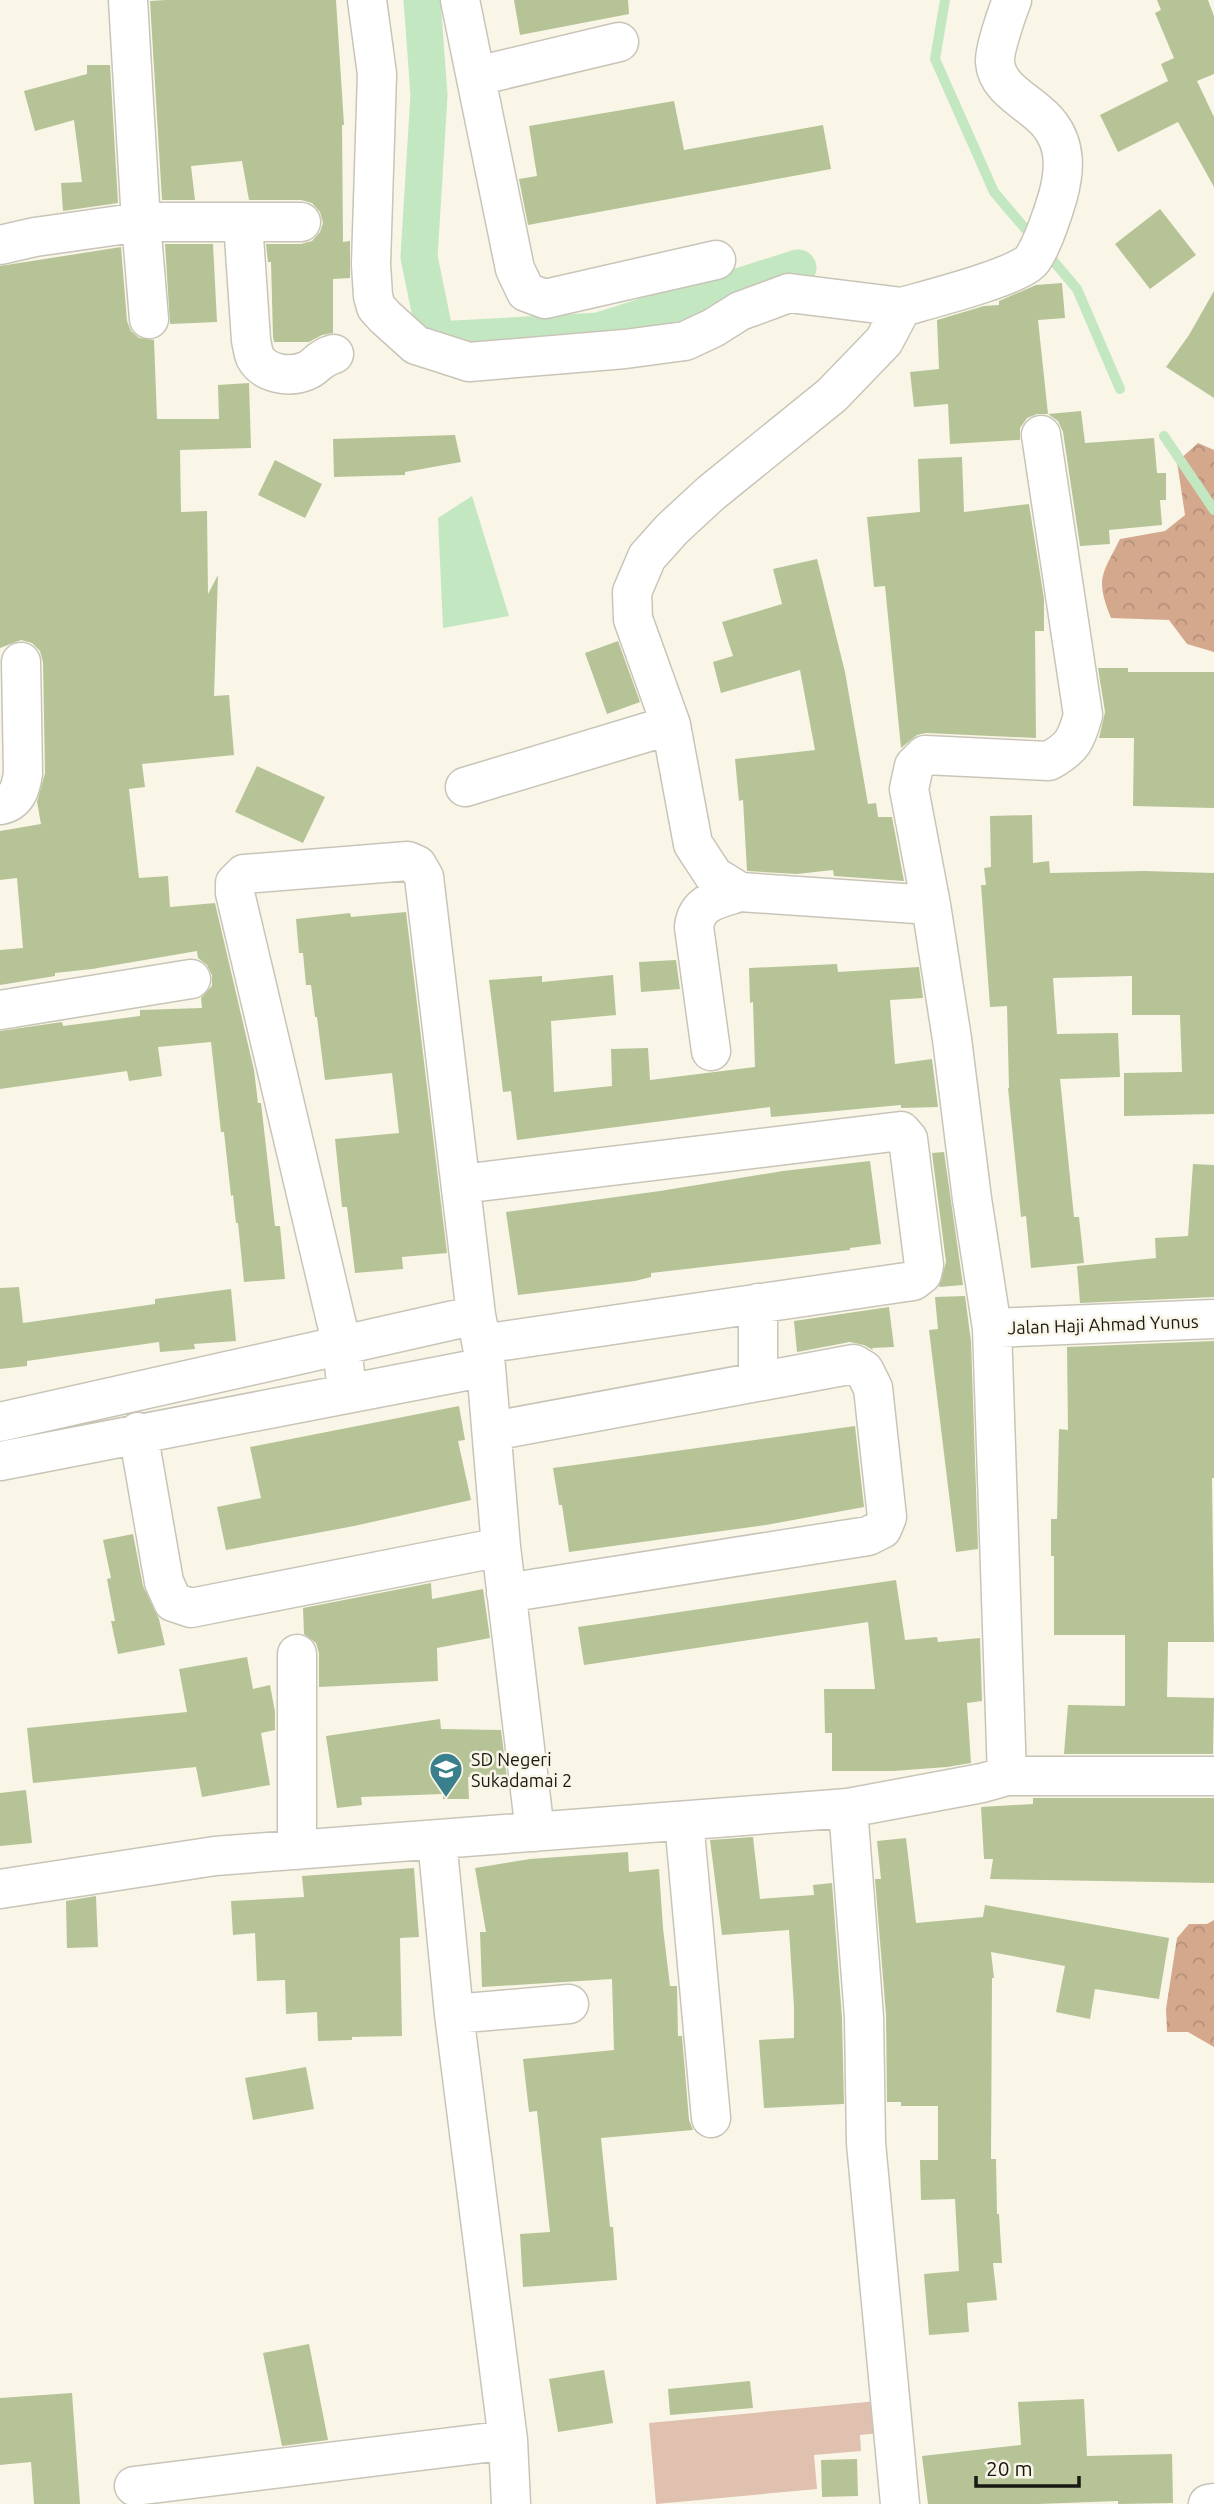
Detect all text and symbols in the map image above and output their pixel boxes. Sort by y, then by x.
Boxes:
street label: Jalan Haji Ahmad Yunus [1007,1311,1199,1337]
place label: SD Negeri Sukadamai 2 [471,1749,572,1790]
school or university icon: SD Negeri Sukadamai 2 [427,1750,465,1799]
scale bar [976,2444,1079,2488]
text: 20 m [986,2456,1033,2480]

